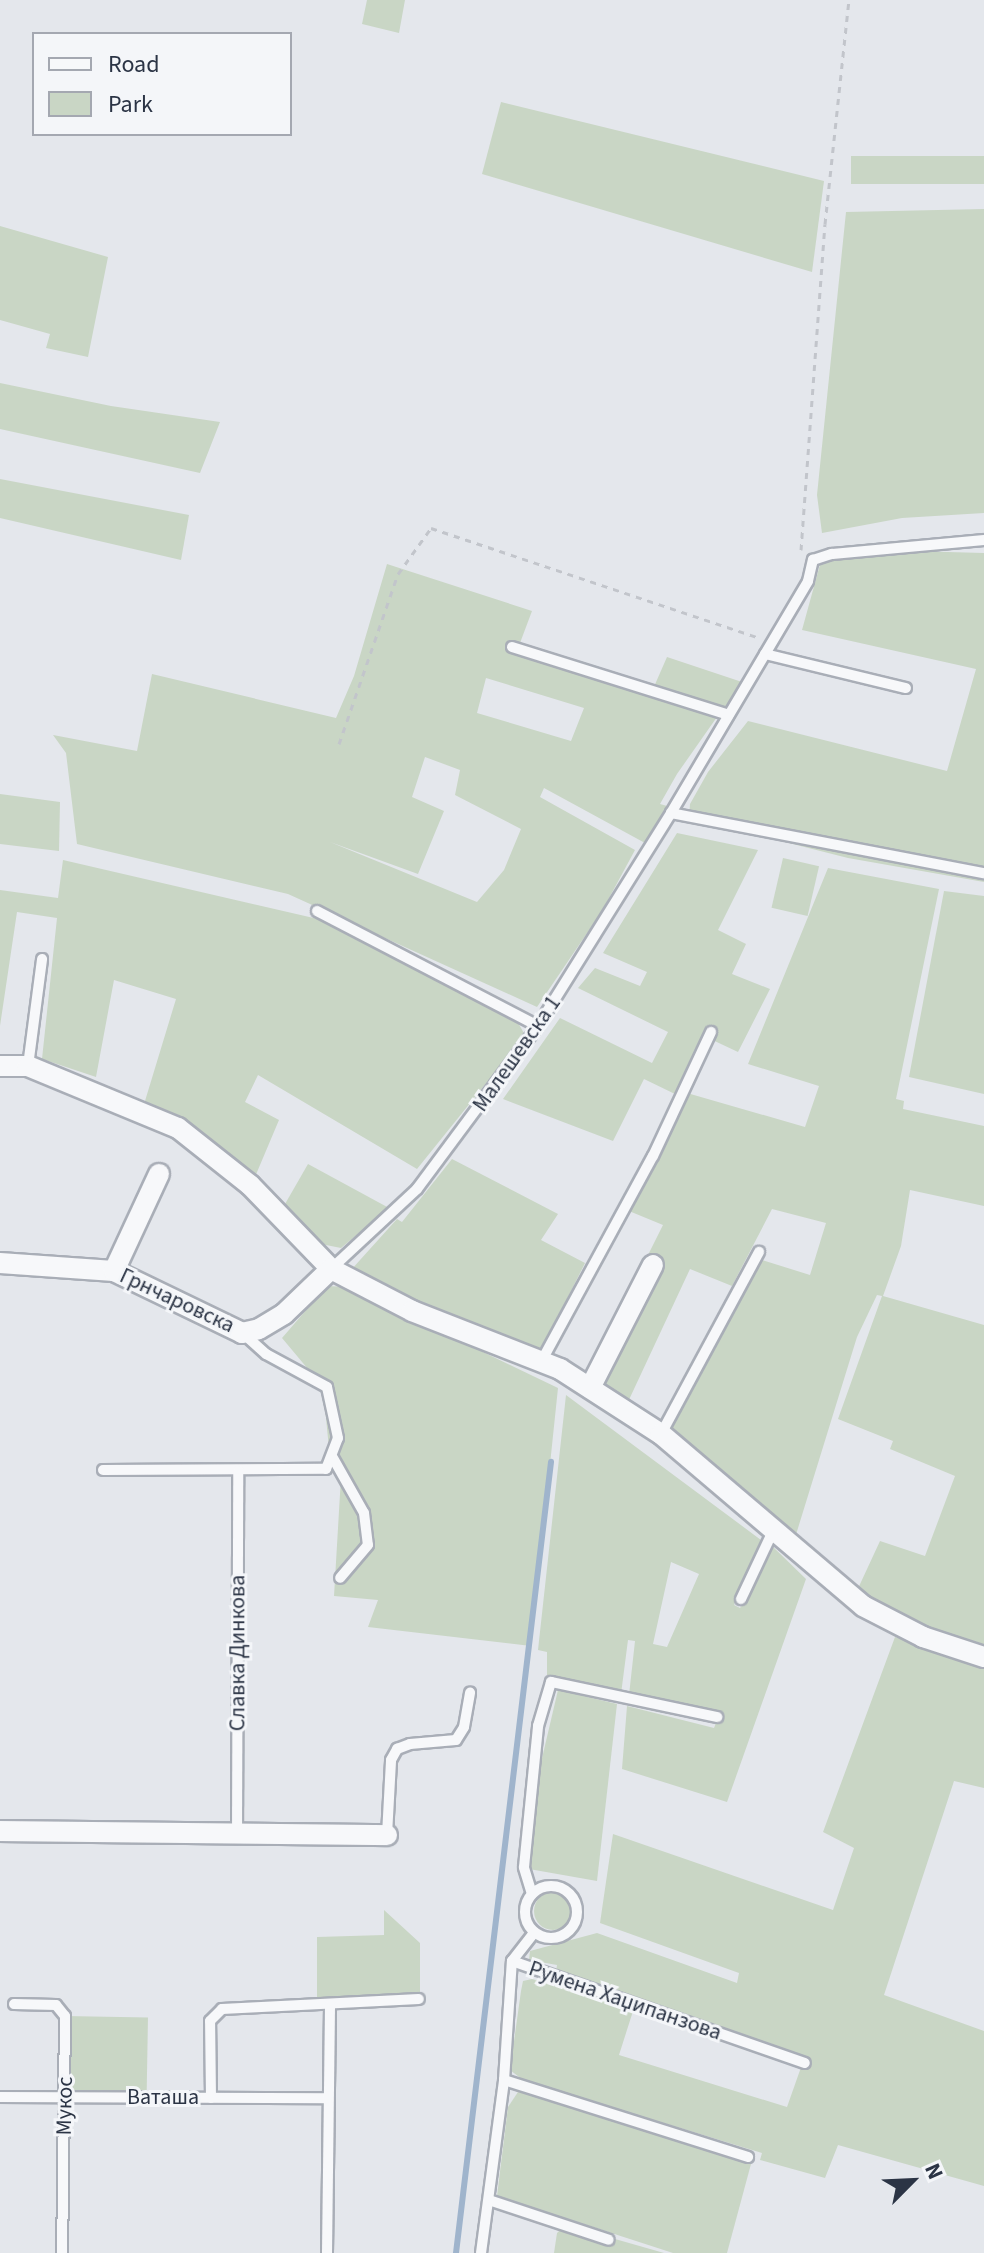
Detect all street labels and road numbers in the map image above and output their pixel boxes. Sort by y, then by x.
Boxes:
street label: Малешевска 1 [467,991,567,1117]
street label: Грнчаровска [115,1263,239,1339]
street label: Славка Динкова [225,1575,251,1731]
street label: Румена Хаџипанзова [525,1956,725,2046]
street label: Мукос [51,2076,79,2136]
street label: Ваташа [127,2085,199,2111]

